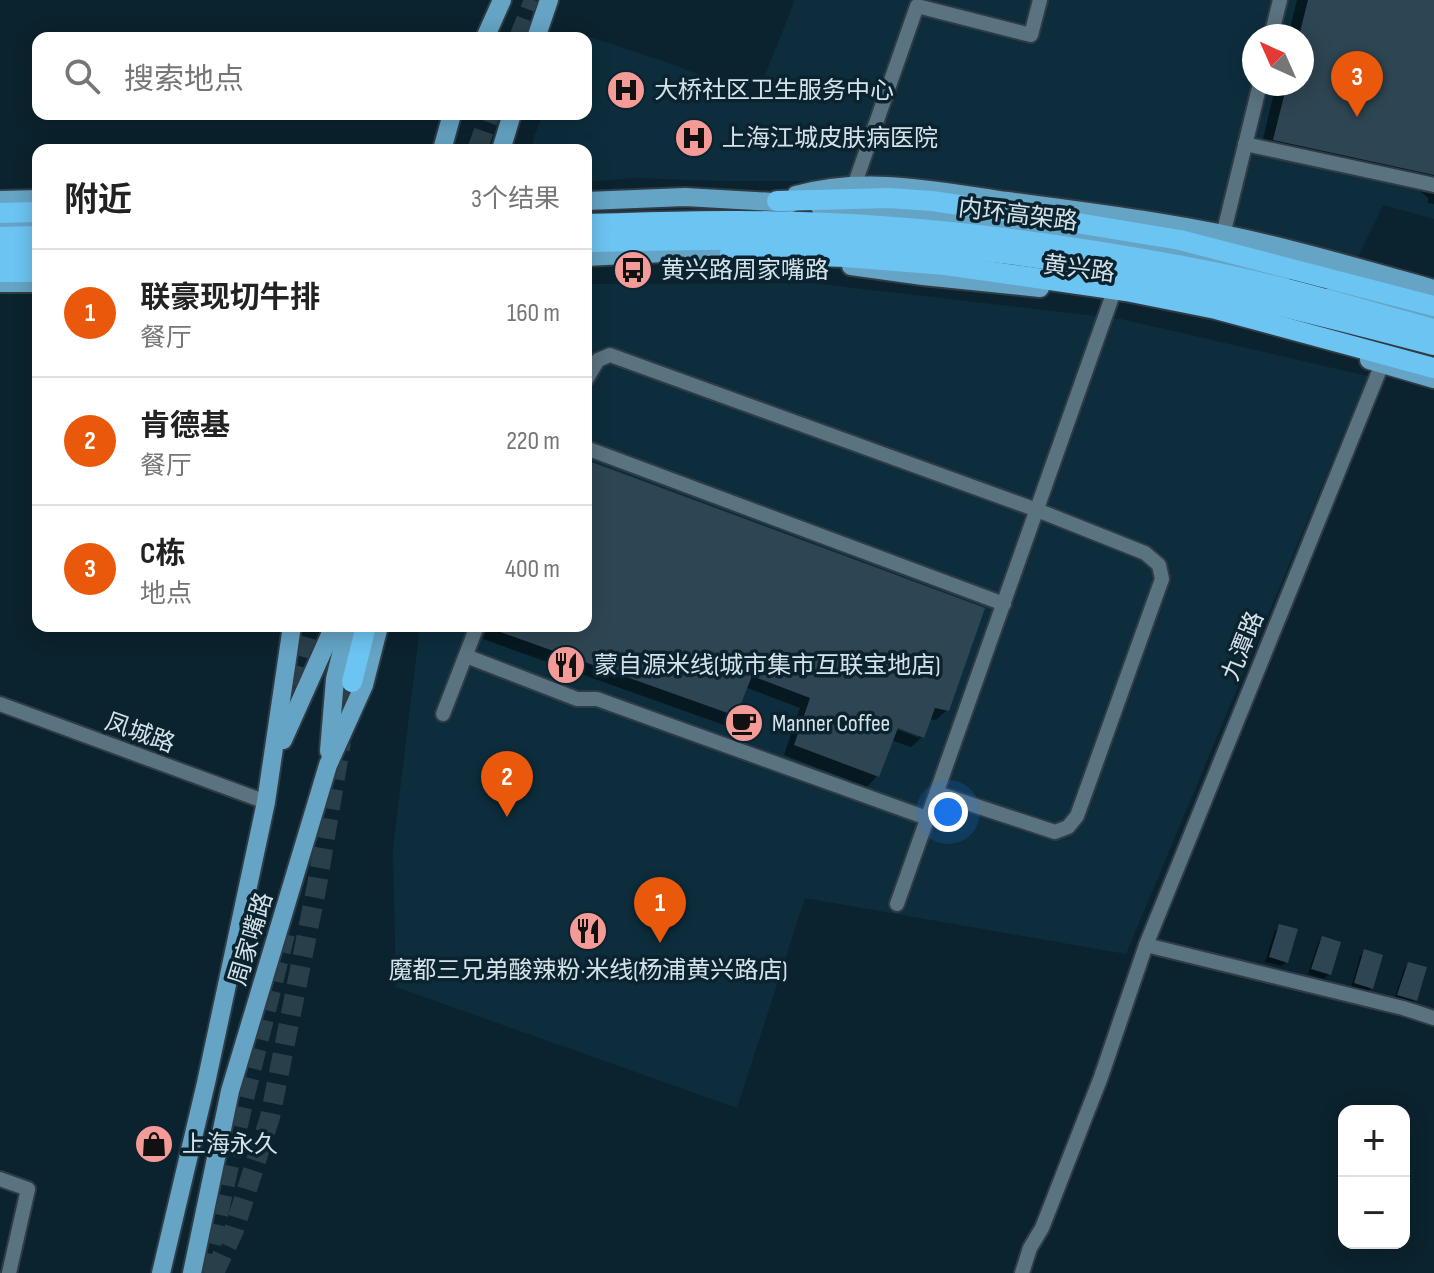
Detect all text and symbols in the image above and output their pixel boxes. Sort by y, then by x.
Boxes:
north arrow [1242,24,1314,96]
search box [32,32,592,120]
pin: 3 [1331,51,1383,117]
icon: search [60,54,104,98]
text: 搜索地点 [124,62,244,98]
hospital icon: 大桥社区卫生服务中心 [605,69,647,111]
place label: 大桥社区卫生服务中心 [654,76,894,105]
hospital icon: 上海江城皮肤病医院 [673,117,715,159]
place label: 上海江城皮肤病医院 [722,124,938,153]
text: 附近 [64,180,132,221]
text: 3个结果 [471,184,560,215]
street label: 内环高架路 [957,193,1079,237]
bus stop icon: 黄兴路周家嘴路 [612,249,654,291]
street label: 黄兴路 [1042,250,1116,288]
place label: 黄兴路周家嘴路 [661,256,829,285]
text: 联豪现切牛排 [140,280,320,316]
text: 1 [85,298,95,329]
text: 160 m [507,298,560,329]
text: 餐厅 [140,323,192,354]
text: 肯德基 [140,408,230,444]
text: 2 [84,426,96,457]
text: 220 m [506,426,560,457]
text: 餐厅 [140,451,192,482]
text: C栋 [140,536,185,572]
text: 3 [84,554,96,585]
text: 400 m [505,554,560,585]
text: 地点 [140,579,192,610]
street label: 九潭路 [1216,607,1270,685]
restaurant icon: 蒙自源米线(城市集市互联宝地店) [545,644,587,686]
place label: 蒙自源米线(城市集市互联宝地店) [594,651,940,680]
cafe icon: Manner Coffee [723,702,765,744]
street label: 凤城路 [101,707,179,759]
place label: Manner Coffee [772,709,890,738]
pin: 2 [481,751,533,817]
your location [928,792,968,832]
pin: 1 [634,877,686,943]
street label: 周家嘴路 [223,889,279,989]
restaurant icon: 魔都三兄弟酸辣粉·米线(杨浦黄兴路店) [567,910,609,952]
place label: 魔都三兄弟酸辣粉·米线(杨浦黄兴路店) [388,956,788,985]
map controls [1338,1105,1410,1249]
button: + [1338,1105,1410,1177]
shop icon: 上海永久 [133,1123,175,1165]
place label: 上海永久 [182,1130,278,1159]
button: − [1338,1177,1410,1249]

